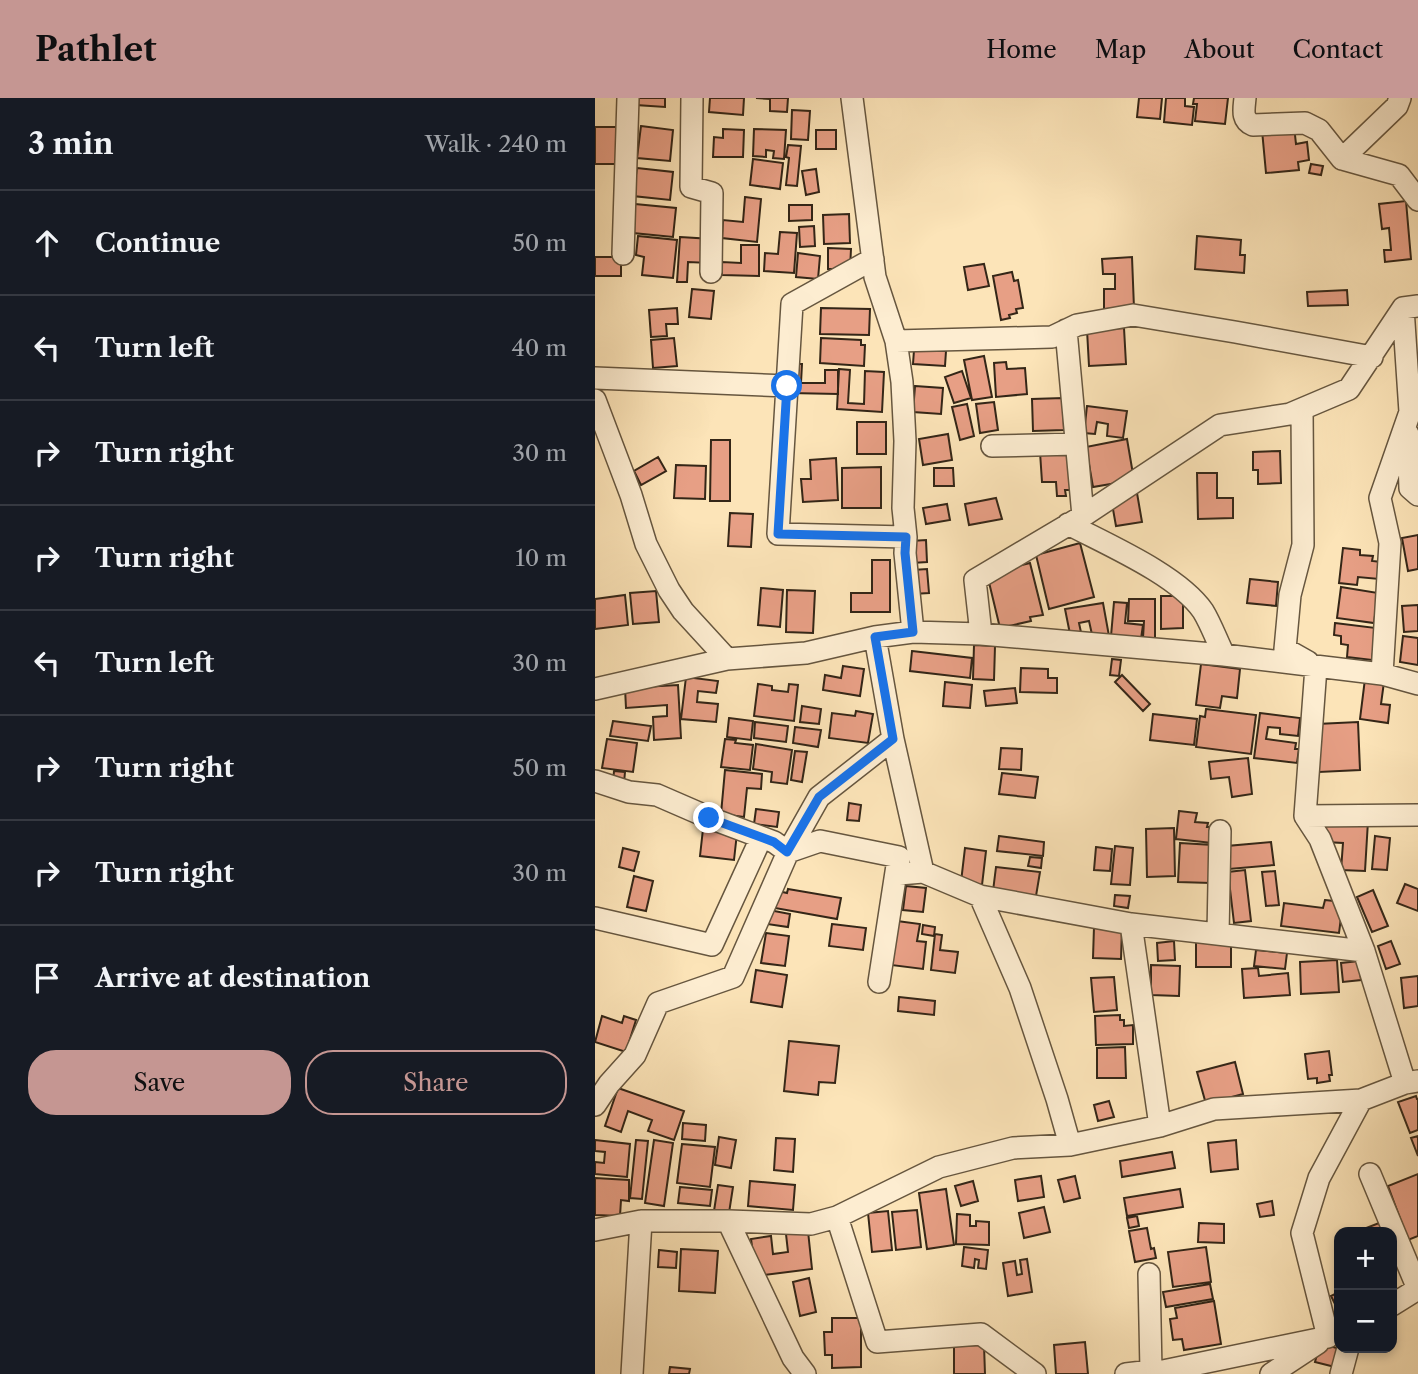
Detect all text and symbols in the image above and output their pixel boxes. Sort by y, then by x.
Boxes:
text: Pathlet [35,29,157,70]
text: Home [986,35,1057,64]
text: Map [1095,35,1146,64]
text: About [1184,35,1255,64]
text: Contact [1293,35,1383,64]
text: 3 min [28,125,114,162]
text: Walk · 240 m [425,130,567,158]
icon: ahead [28,224,66,262]
text: Continue [95,227,220,259]
text: 50 m [512,229,567,257]
icon: left [28,329,66,367]
text: Turn left [95,332,214,364]
text: 40 m [512,334,567,362]
route start [771,370,802,401]
icon: right [28,434,66,472]
text: Turn right [95,437,234,469]
text: 30 m [512,439,567,467]
icon: right [28,539,66,577]
text: Turn right [95,542,234,574]
text: 10 m [515,544,567,572]
icon: left [28,644,66,682]
text: Turn left [95,647,214,679]
text: 30 m [512,649,567,677]
icon: right [28,749,66,787]
text: Turn right [95,752,234,784]
text: 50 m [512,754,567,782]
route end [693,802,724,833]
icon: right [28,854,66,892]
text: Turn right [95,857,234,889]
text: 30 m [512,859,567,887]
icon: arrive [28,959,66,997]
text: Arrive at destination [95,962,370,994]
button: Save [28,1050,291,1115]
button: Share [305,1050,567,1115]
map controls [1334,1227,1397,1353]
button: + [1334,1227,1397,1290]
button: − [1334,1290,1397,1353]

